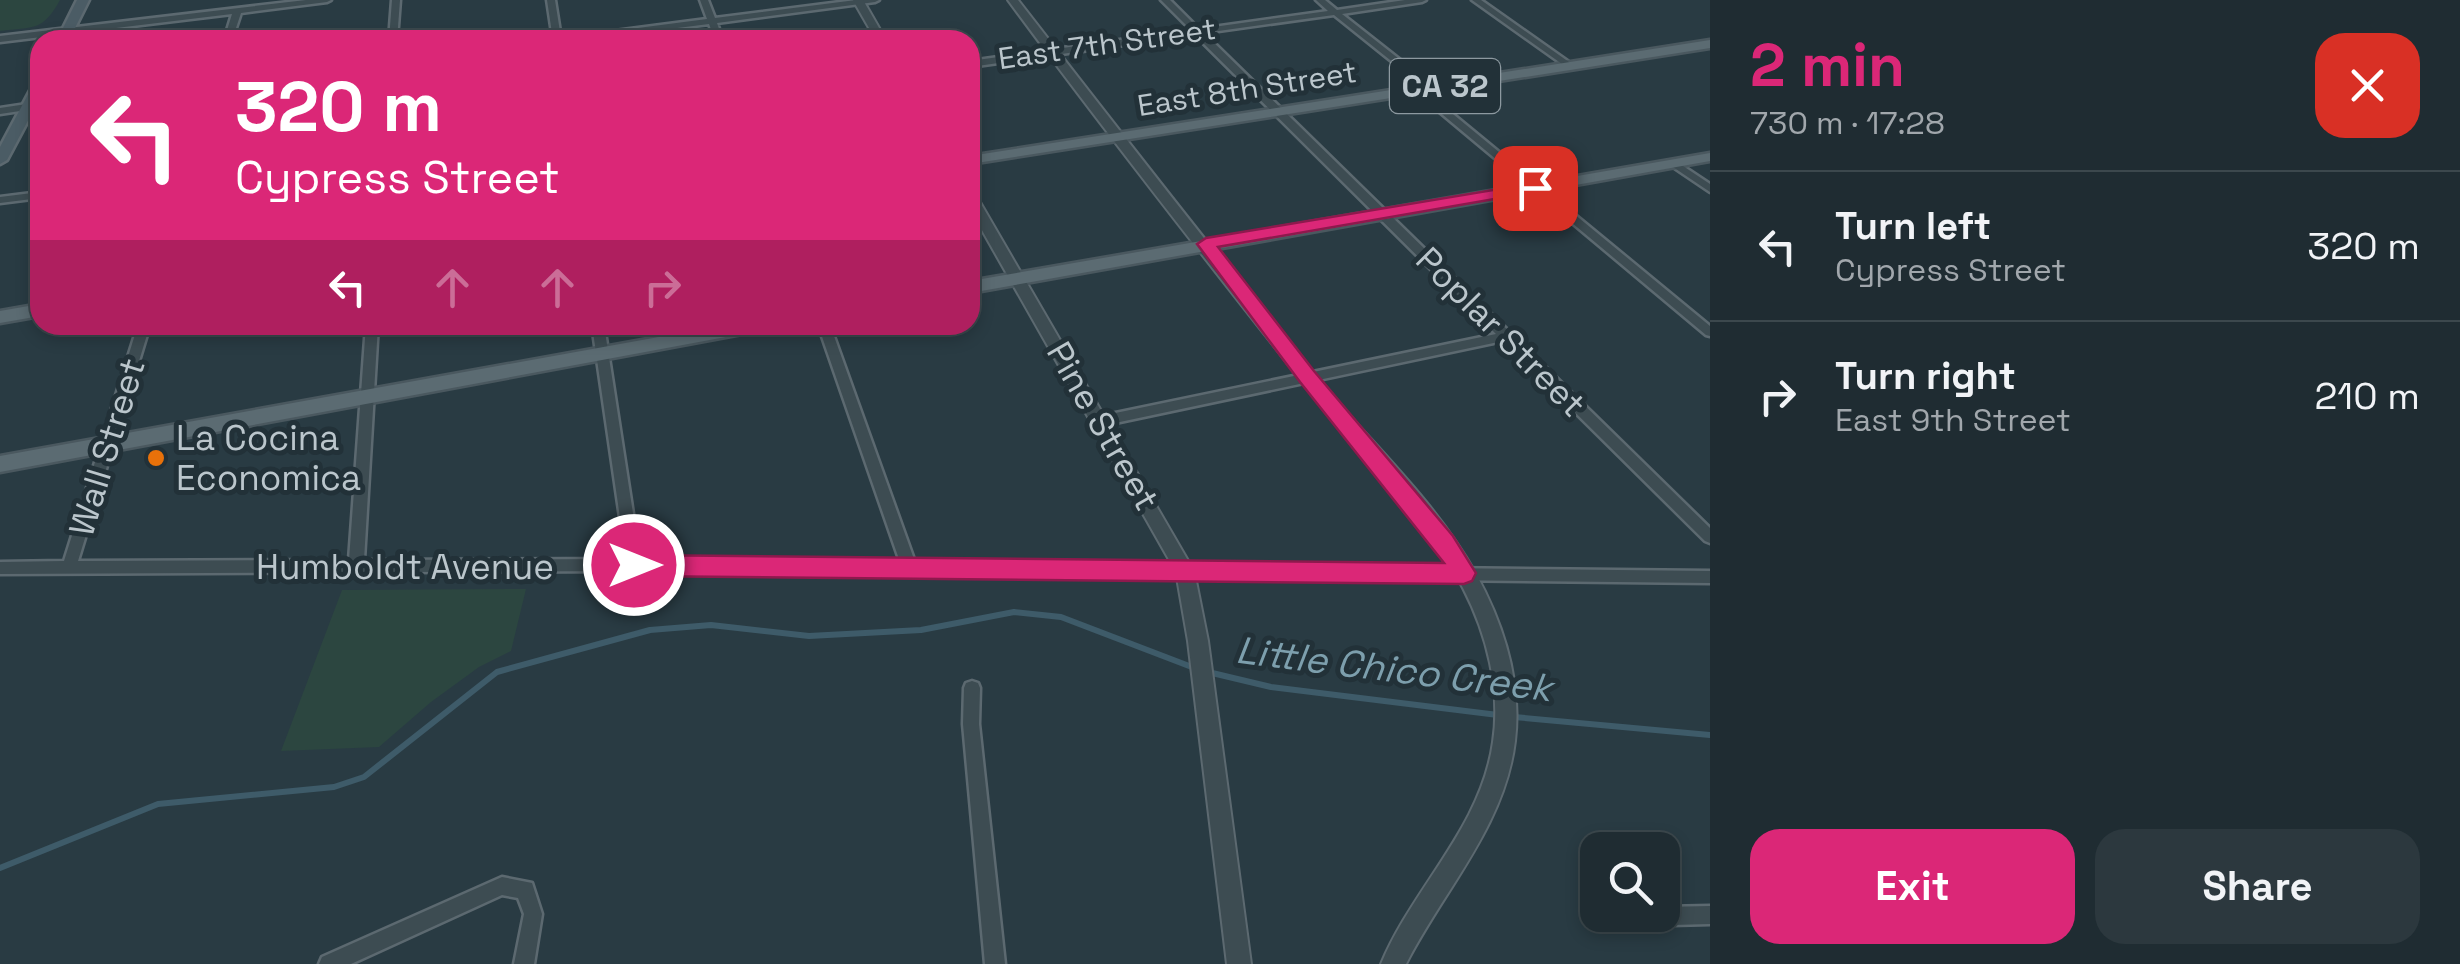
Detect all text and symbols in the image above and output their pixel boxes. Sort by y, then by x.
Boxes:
street label: East 7th Street [996,9,1218,78]
text: 2 min [1750,27,1905,104]
button: close [2315,33,2420,138]
street label: East 8th Street [1135,52,1359,125]
road number: CA 32 [1390,59,1500,113]
text: 320 m [235,62,442,151]
icon: left [70,70,200,200]
text: 730 m · 17:28 [1750,103,1945,143]
pin [1493,146,1578,231]
text: Cypress Street [235,149,560,206]
icon: arrive [1508,161,1563,216]
text: Turn left [1835,202,1991,250]
icon: left [1750,219,1805,274]
text: 320 m [2307,222,2420,270]
street label: Poplar Street [1407,238,1595,426]
text: Cypress Street [1835,250,2066,290]
icon: left [320,260,375,315]
icon: ahead [425,260,480,315]
icon: ahead [530,260,585,315]
icon: right [635,260,690,315]
street label: Pine Street [1037,334,1169,518]
text: Turn right [1835,352,2016,400]
street label: Wall Street [59,353,155,541]
icon: right [1750,369,1805,424]
text: 210 m [2314,372,2420,420]
text: East 9th Street [1835,400,2071,440]
place label: La Cocina Economica [176,416,361,500]
marker: La Cocina Economica [145,447,167,469]
position arrow [582,513,686,617]
street label: Humboldt Avenue [256,545,554,589]
water label: Little Chico Creek [1233,626,1559,713]
button: Exit [1750,829,2075,944]
button: Share [2095,829,2420,944]
map controls [1580,832,1680,932]
button: search [1580,832,1680,932]

